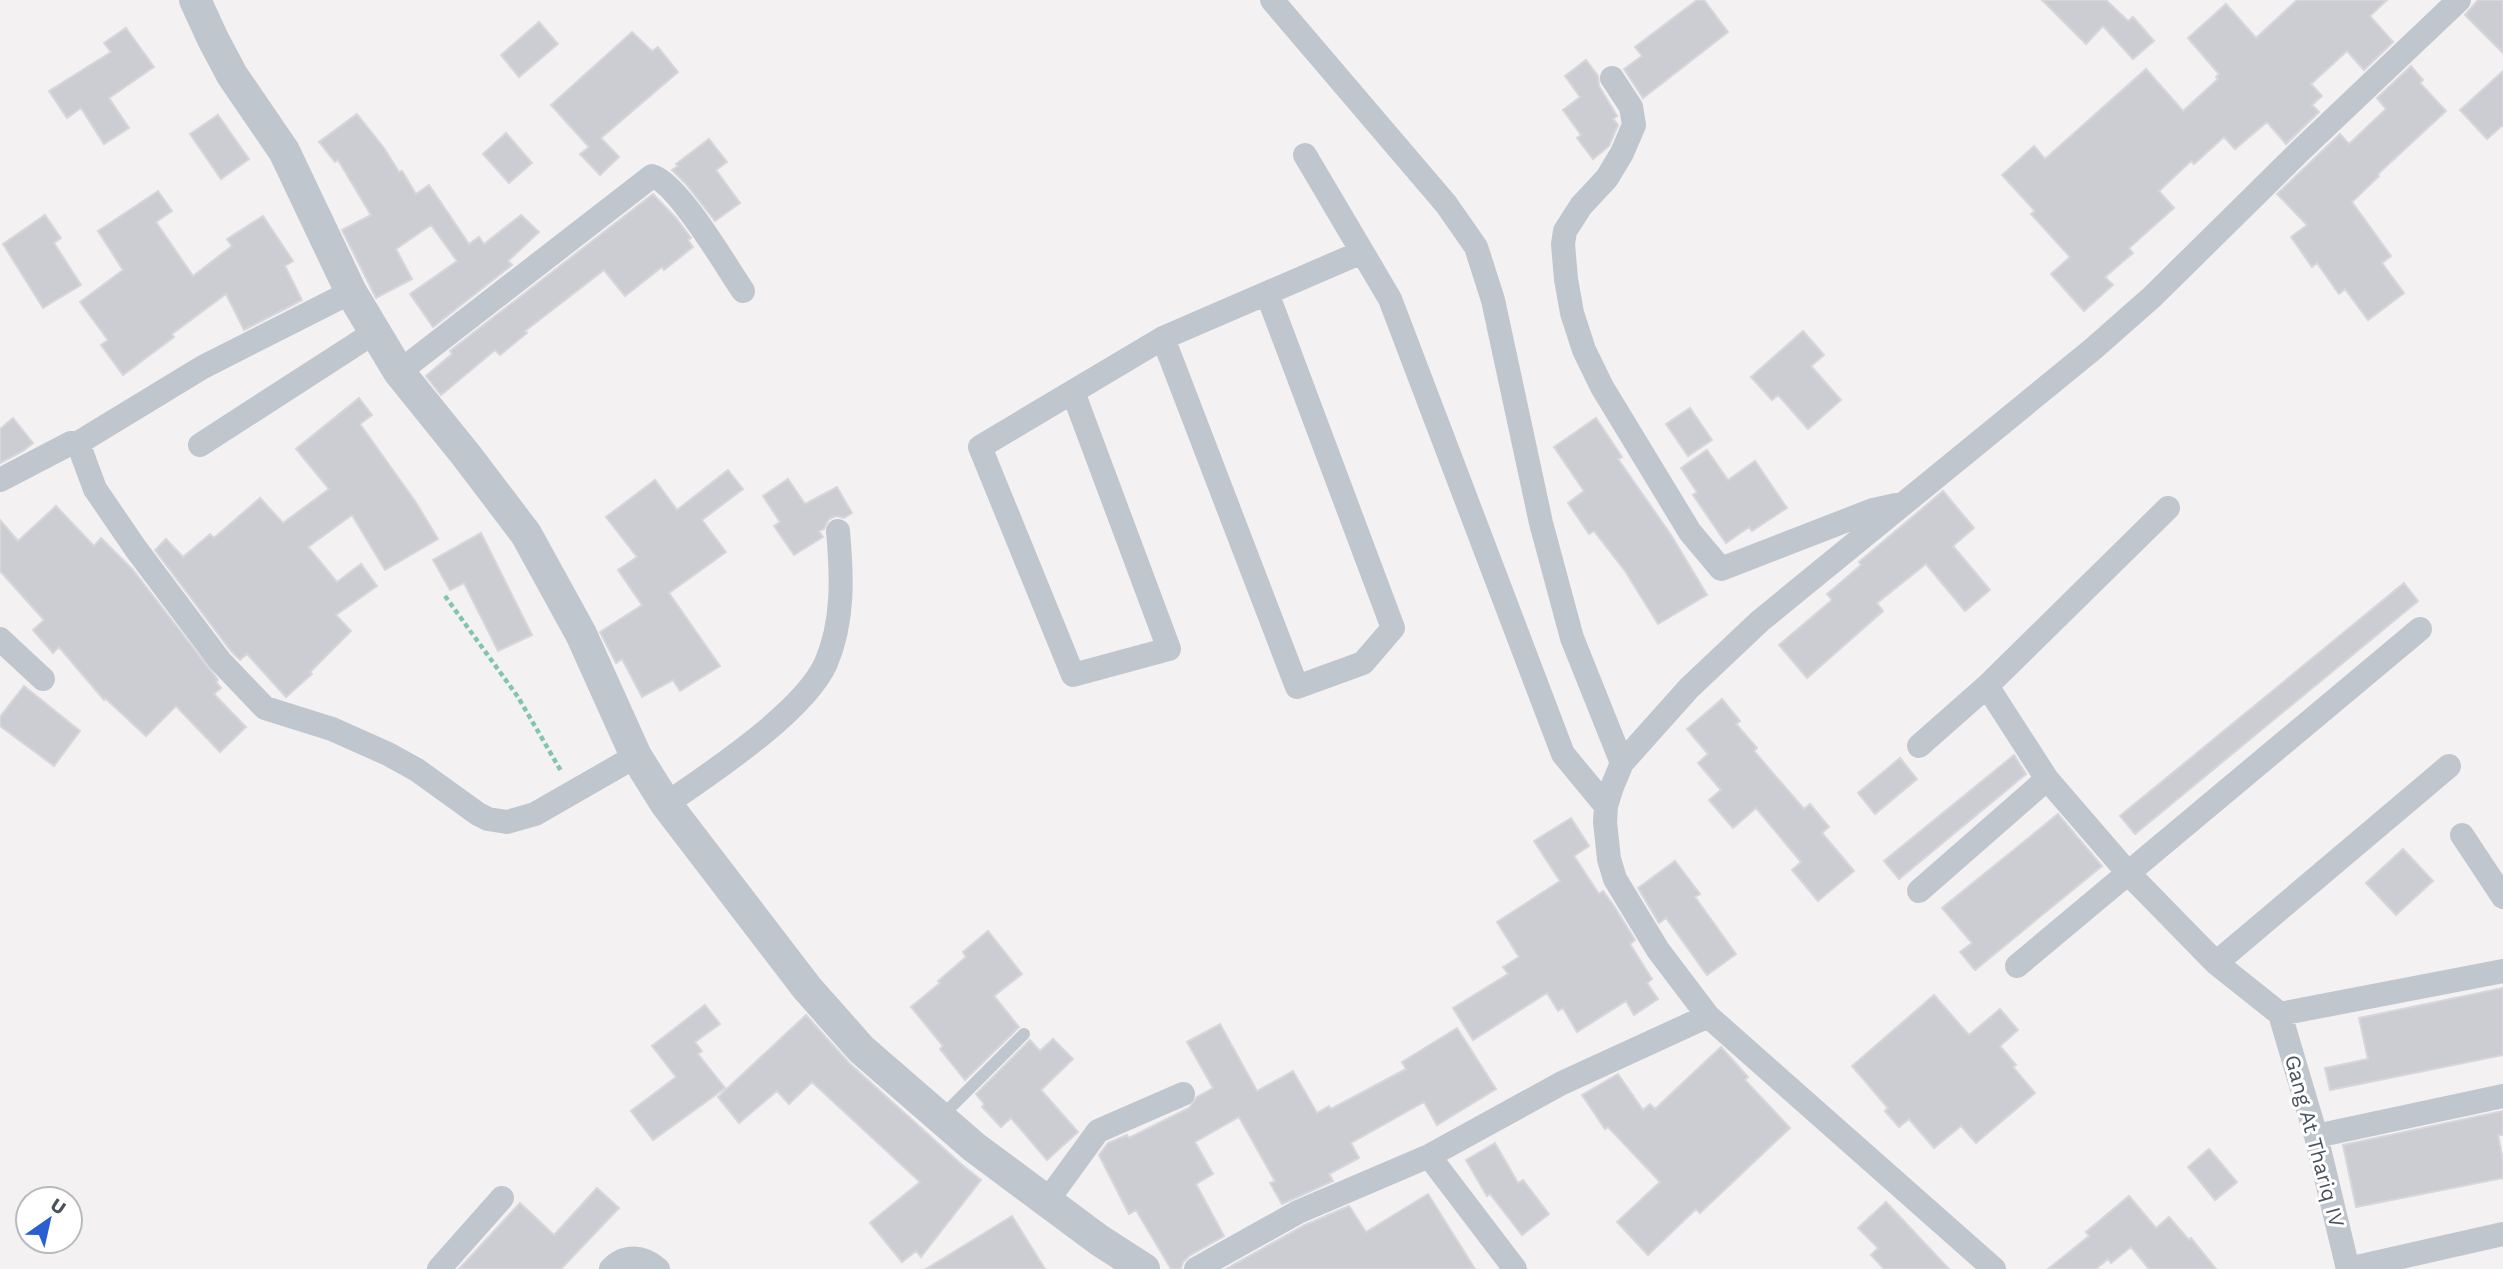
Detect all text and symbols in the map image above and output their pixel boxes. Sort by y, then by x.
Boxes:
street label: Gang At Thariq IV [2280,1052,2350,1230]
north arrow [14,1185,84,1255]
text: U [46,1193,70,1220]

